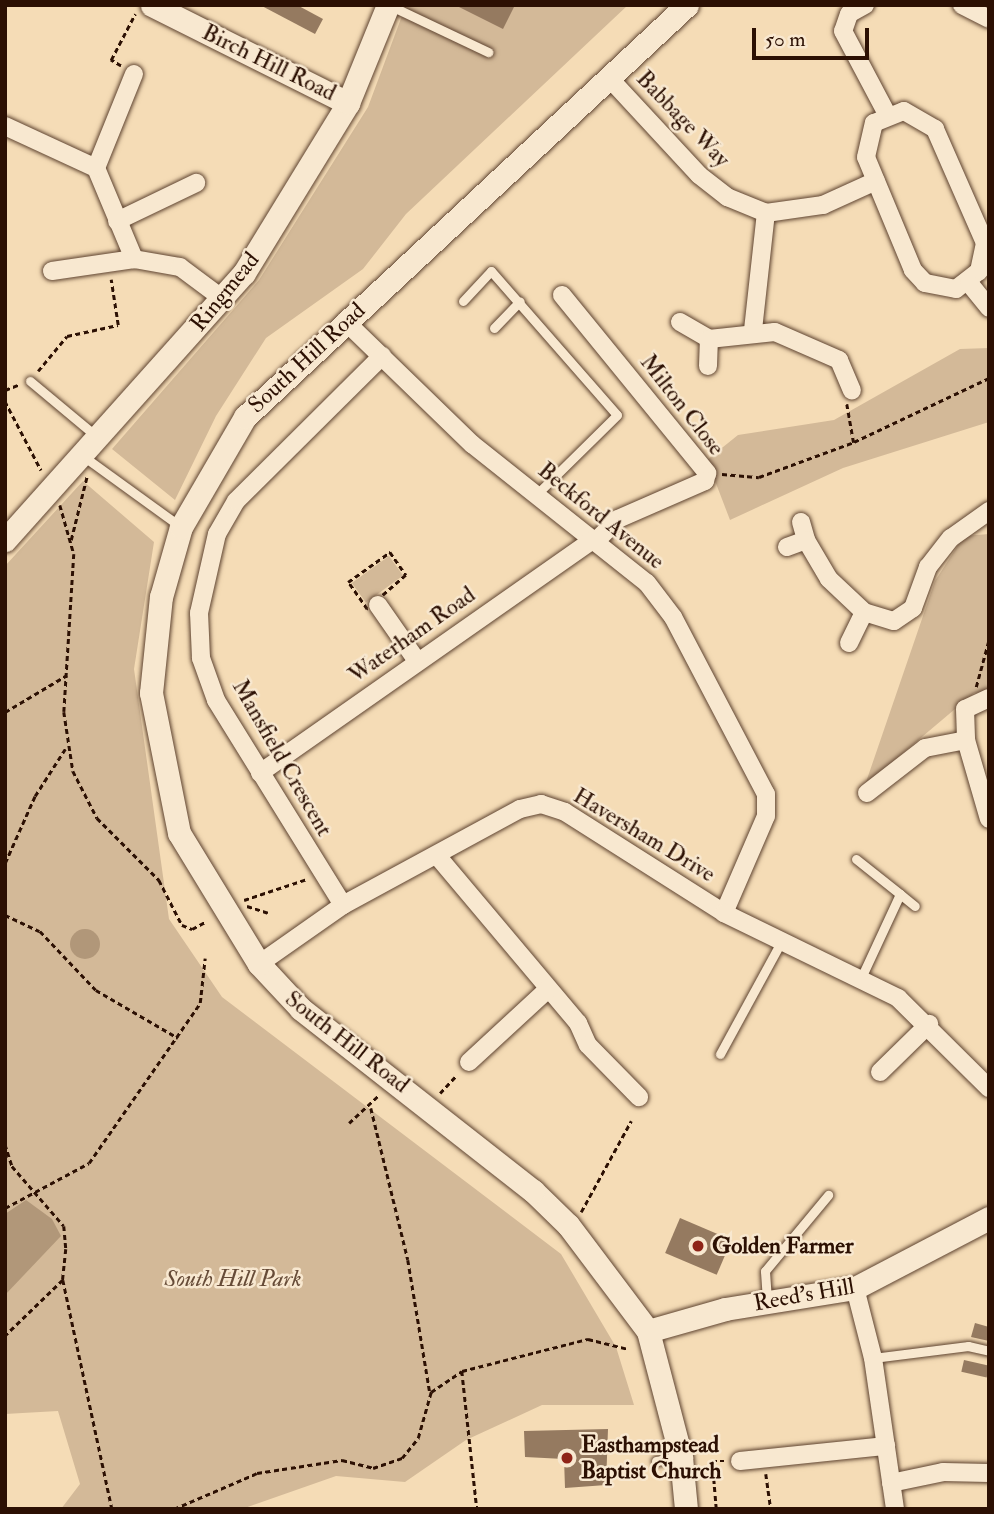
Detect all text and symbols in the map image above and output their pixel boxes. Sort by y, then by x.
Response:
scale bar [756,14,873,58]
street label: Birch Hill Road [198,19,340,107]
text: 50 m [765,26,806,53]
street label: Babbage Way [630,65,736,173]
street label: Ringmead [185,247,265,337]
street label: South Hill Road [243,297,371,419]
street label: Milton Close [634,349,730,461]
street label: Beckford Avenue [532,457,670,575]
street label: Waterham Road [343,581,481,689]
street label: Mansfield Crescent [226,675,338,841]
street label: Haversham Drive [568,782,720,888]
street label: South Hill Road [280,985,414,1099]
place label: Golden Farmer [712,1232,853,1260]
marker: Golden Farmer [690,1238,706,1254]
park label: South Hill Park [164,1265,302,1293]
street label: Reed's Hill [751,1273,857,1317]
place label: Easthampstead Baptist Church [581,1431,721,1485]
marker: Easthampstead Baptist Church [559,1450,575,1466]

